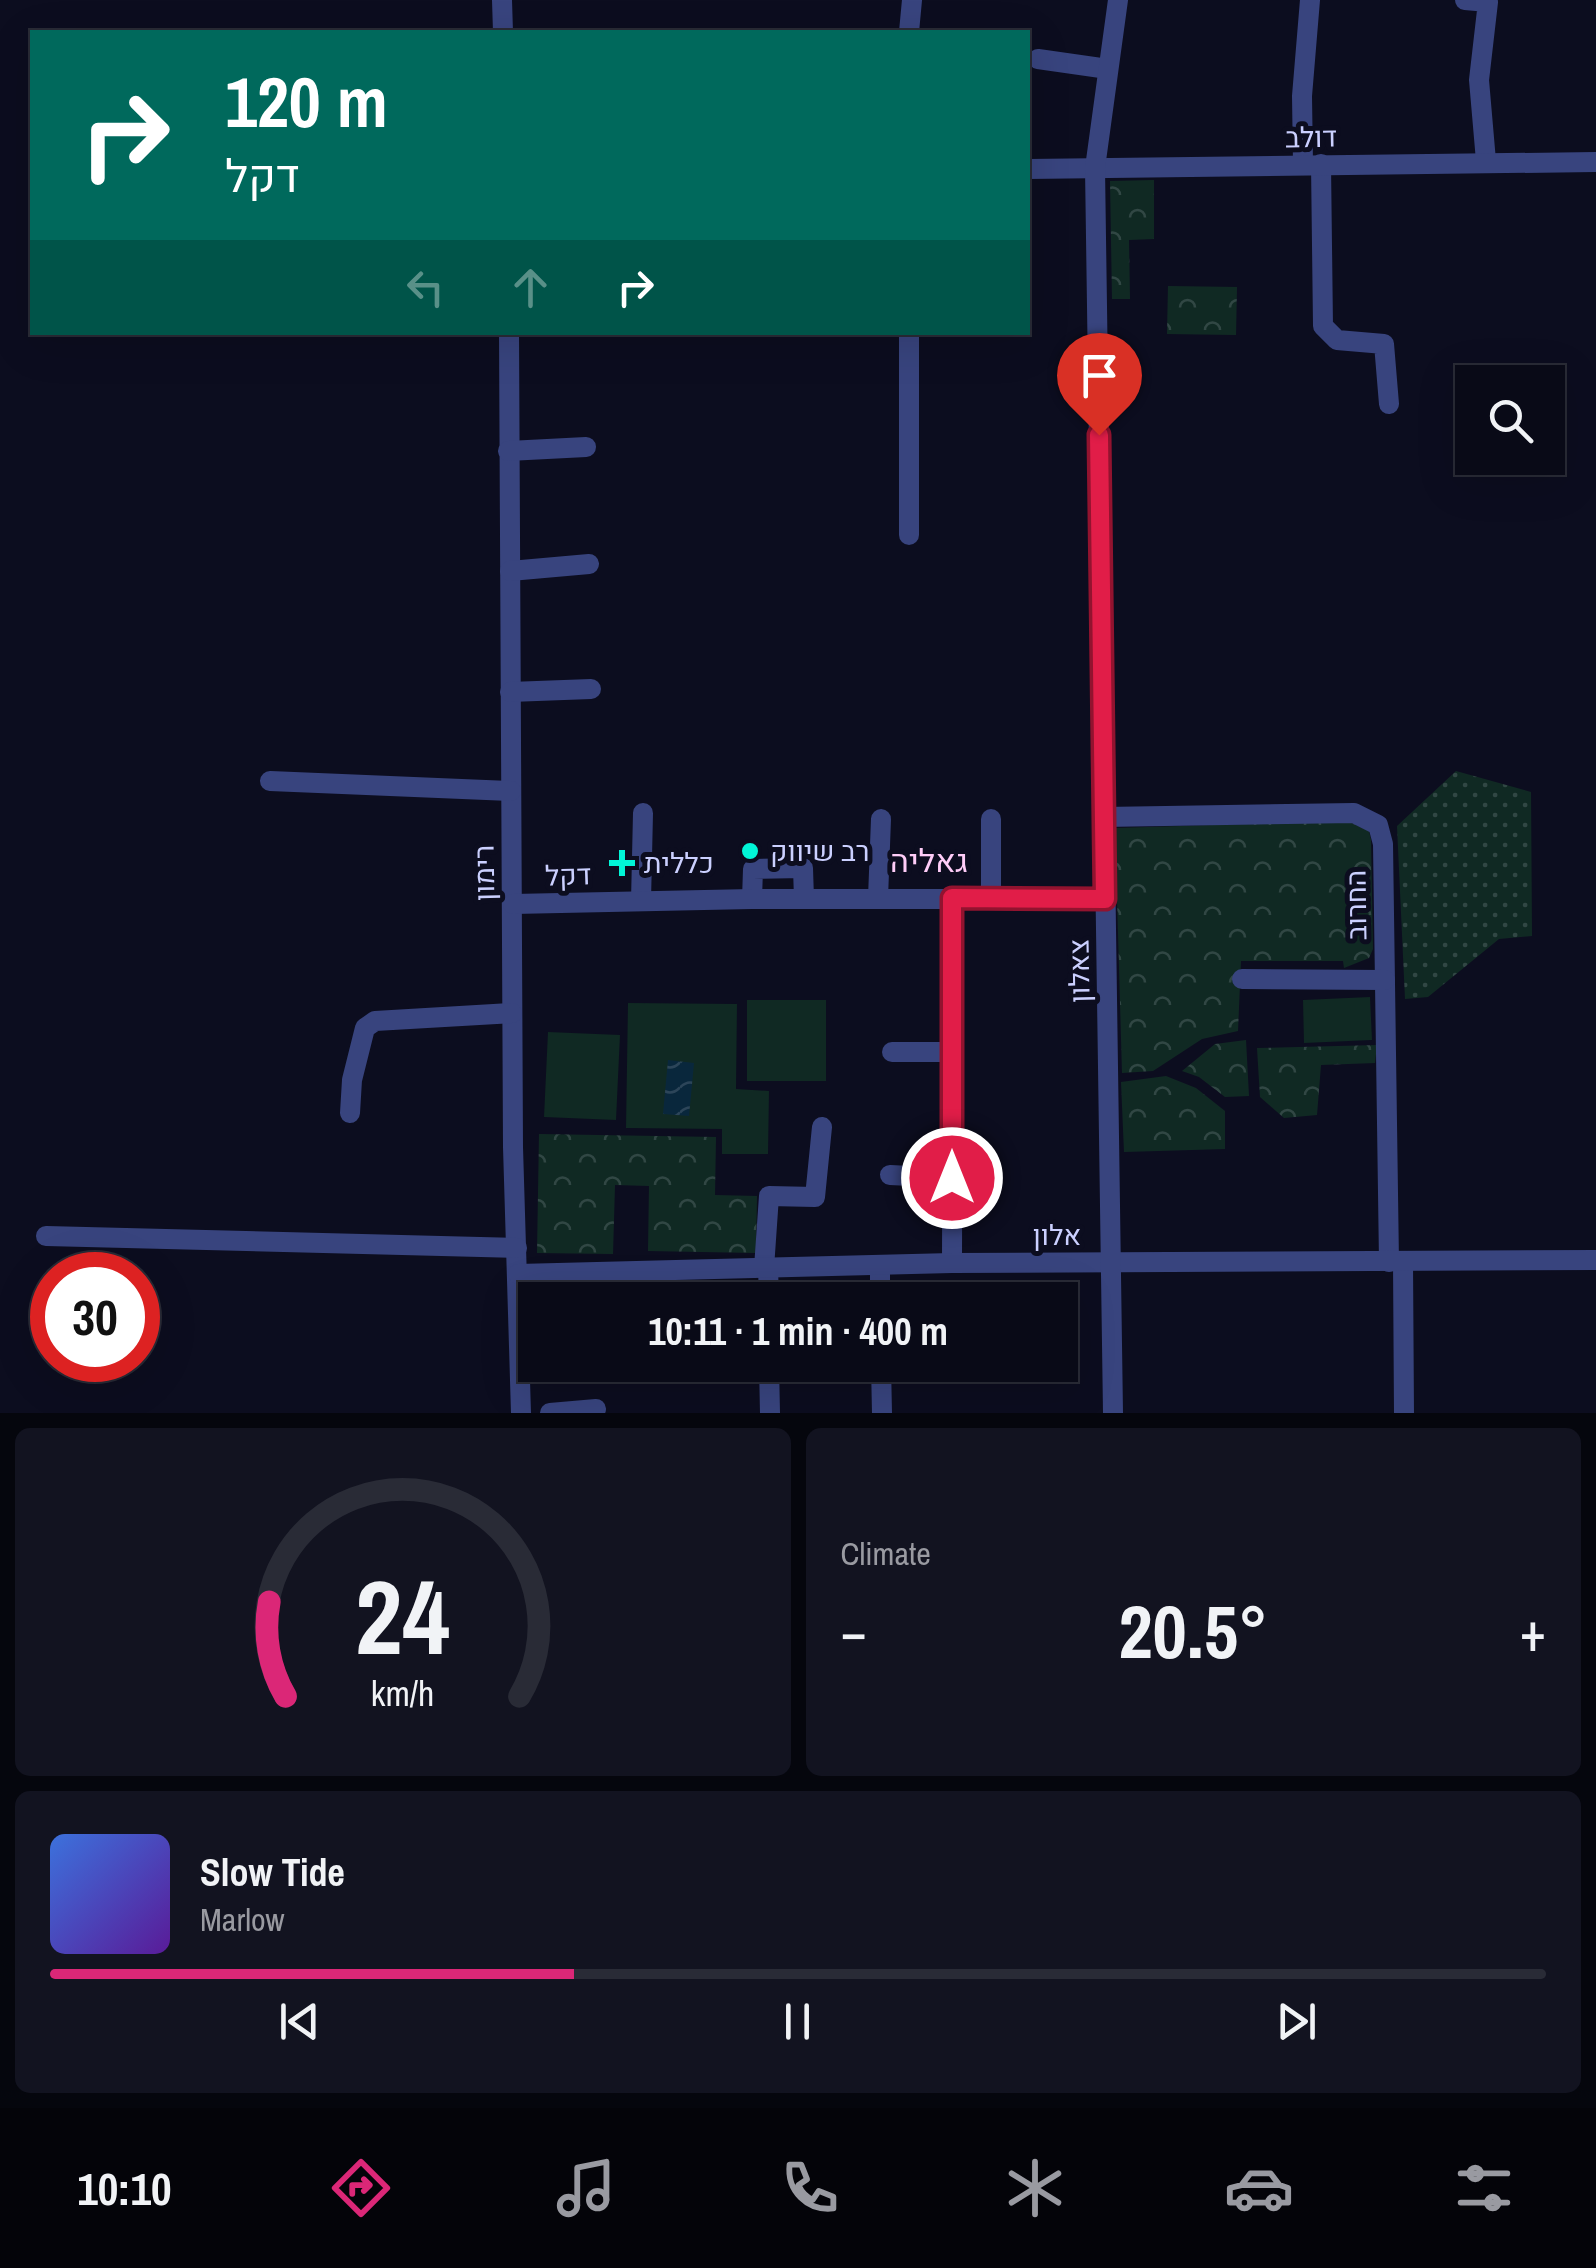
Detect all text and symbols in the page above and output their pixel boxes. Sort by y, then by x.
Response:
text: 120 m [225,55,388,149]
icon: right [60,70,190,200]
street label: דולב [1285,118,1337,156]
text: דקל [225,145,300,206]
icon: left [398,260,453,315]
icon: ahead [503,260,558,315]
icon: right [608,260,663,315]
pin [1057,333,1142,436]
icon: arrive [1072,348,1127,403]
map controls [1455,365,1565,475]
button: search [1455,365,1565,475]
place label: רב שיווק [770,832,869,870]
district label: גאליה [890,839,968,882]
marker: רב שיווק [739,840,761,862]
place label: כללית [644,844,714,882]
street label: רימון [465,845,503,901]
marker: כללית [609,850,635,876]
street label: דקל [544,855,592,895]
street label: החרוב [1336,870,1376,940]
street label: צאלון [1059,939,1099,1003]
position arrow [900,1126,1004,1230]
street label: אלון [1033,1216,1081,1254]
speed limit sign: 30 [30,1252,160,1382]
text: 10:11 · 1 min · 400 m [648,1306,948,1357]
text: Climate [841,1532,931,1575]
text: 24 [355,1546,450,1686]
text: 20.5° [1118,1580,1268,1681]
text: − [841,1594,867,1668]
text: + [1520,1594,1546,1668]
text: km/h [371,1669,435,1717]
text: Slow Tide [200,1847,345,1898]
text: Marlow [200,1898,285,1941]
icon: previous [272,1994,327,2049]
icon: pause [770,1994,825,2049]
icon: next [1269,1994,1324,2049]
icon: directions [326,2153,396,2223]
icon: music [551,2153,621,2223]
icon: phone [775,2153,845,2223]
icon: climate [1000,2153,1070,2223]
icon: car [1224,2153,1294,2223]
icon: filters [1449,2153,1519,2223]
text: 10:10 [77,2158,172,2219]

